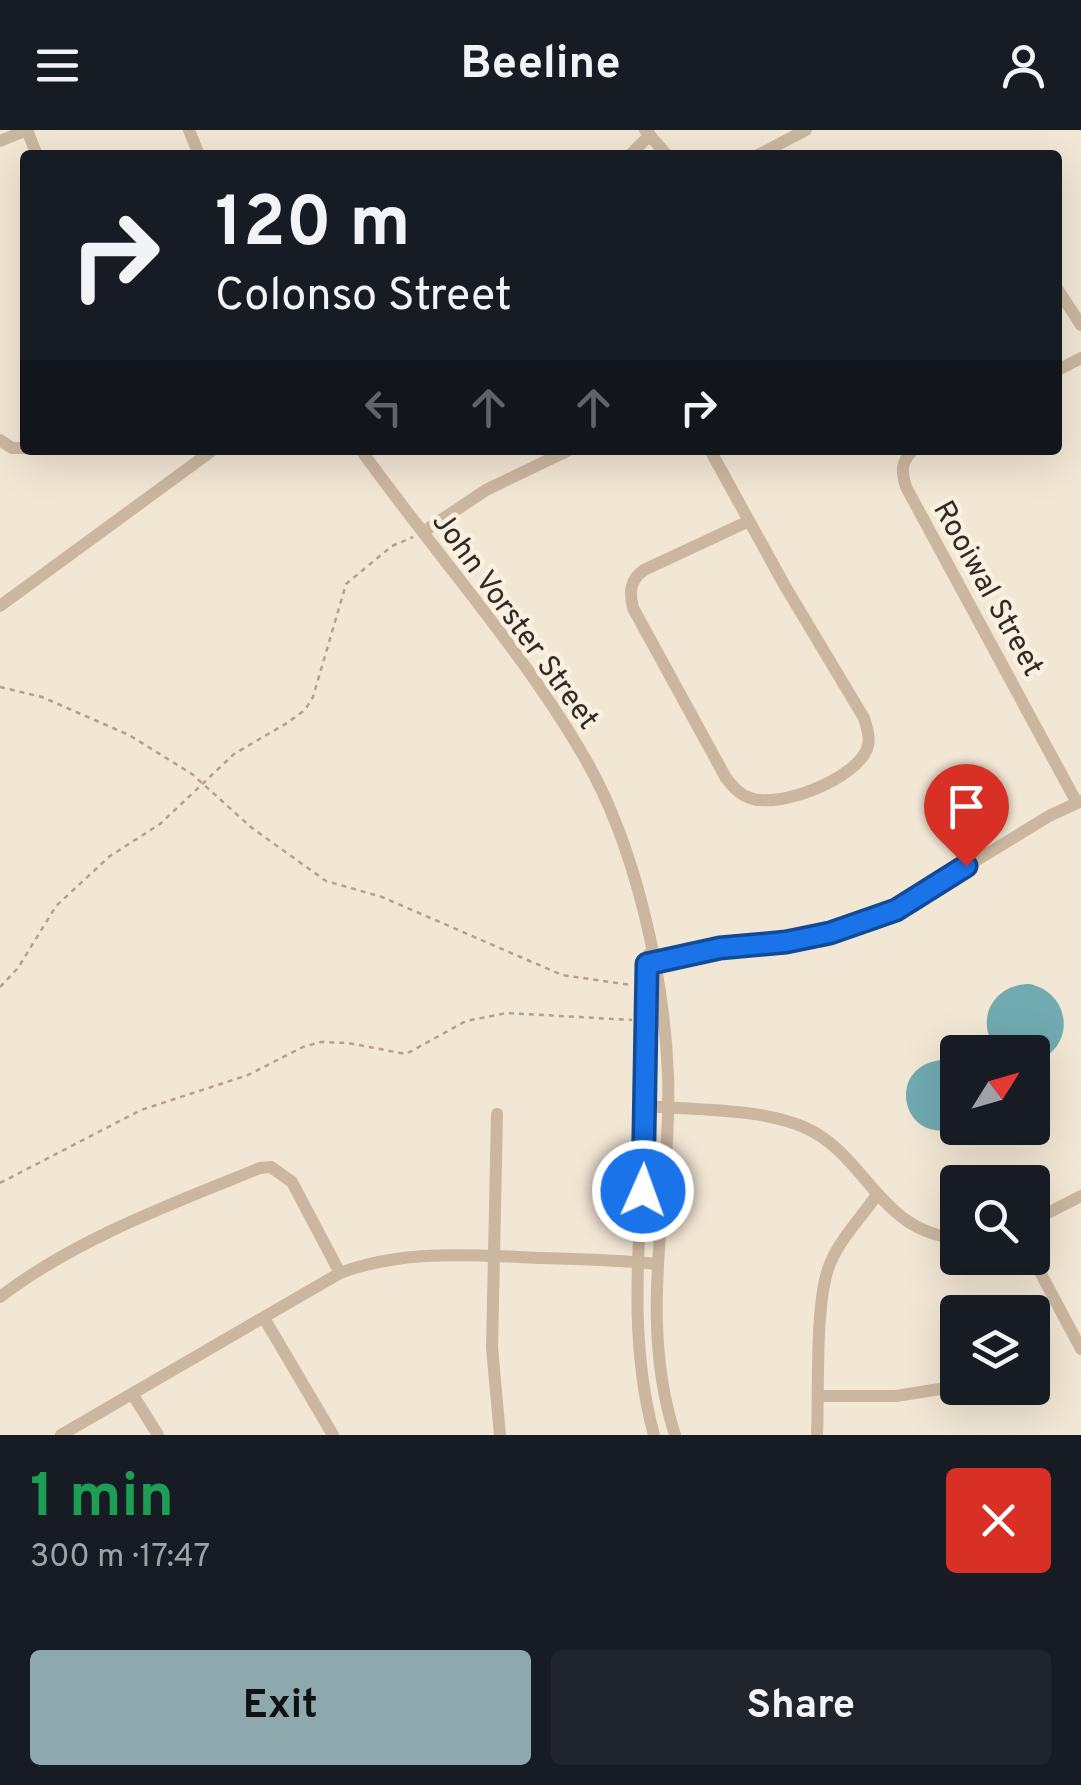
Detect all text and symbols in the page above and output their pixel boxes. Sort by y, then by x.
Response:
text: Beeline [460,37,621,94]
icon: menu [30,38,85,93]
icon: person [996,38,1051,93]
text: 120 m [215,182,411,271]
icon: right [50,190,180,320]
text: Colonso Street [215,269,512,326]
icon: left [356,380,411,435]
icon: ahead [461,380,516,435]
icon: ahead [566,380,621,435]
icon: right [671,380,726,435]
street label: Rooiwal Street [923,495,1050,684]
street label: John Vorster Street [422,505,605,738]
pin [924,764,1009,867]
icon: arrive [939,779,994,834]
north arrow [940,1035,1050,1145]
map controls [940,1035,1050,1405]
position arrow [591,1139,695,1243]
button: search [940,1165,1050,1275]
button: layers [940,1295,1050,1405]
text: 1 min [30,1462,174,1538]
button: close [946,1468,1051,1573]
text: 300 m · 17:47 [30,1538,210,1578]
button: Exit [30,1650,531,1765]
button: Share [551,1650,1051,1765]

